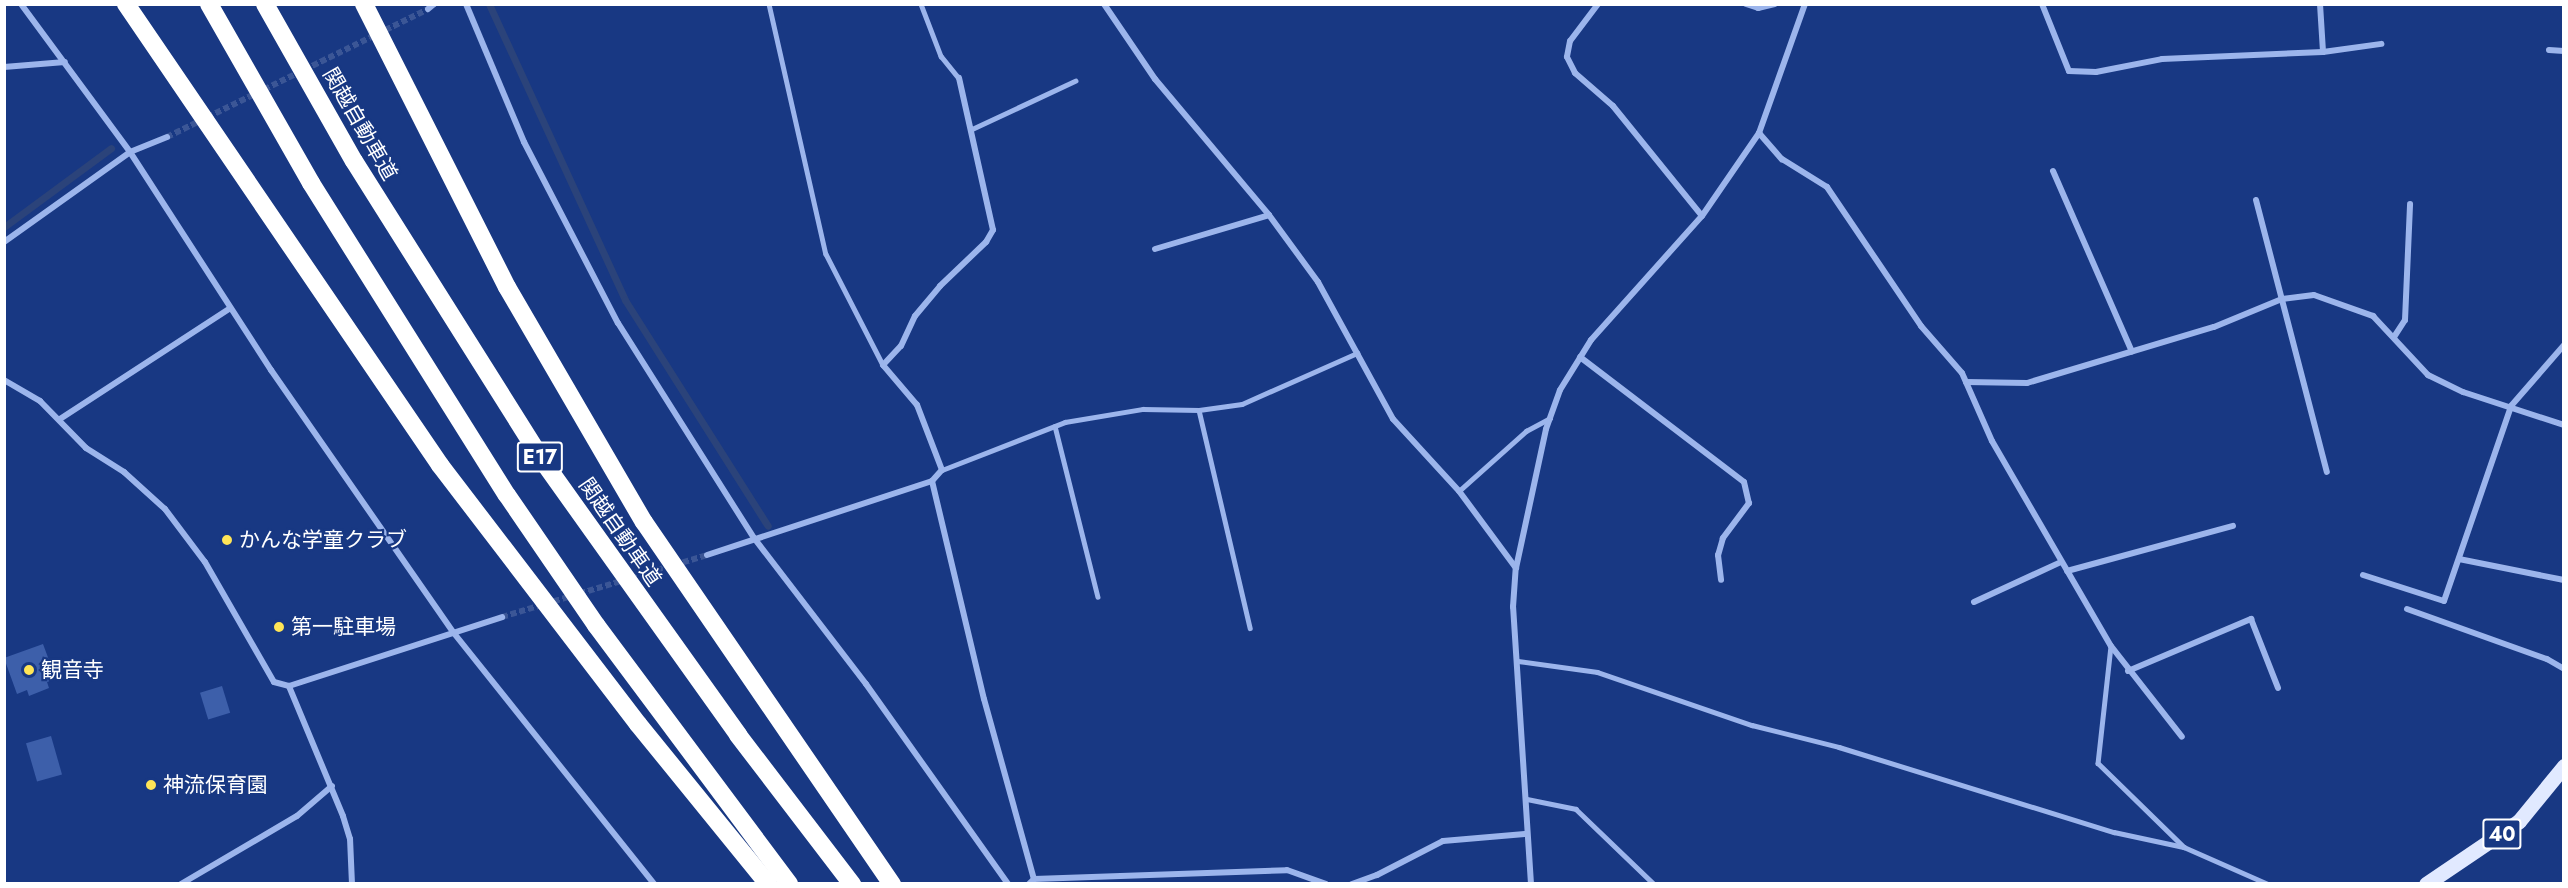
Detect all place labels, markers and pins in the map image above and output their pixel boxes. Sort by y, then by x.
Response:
place label: かんな学童クラブ [239,527,407,553]
marker: かんな学童クラブ [220,533,234,547]
place label: 第一駐車場 [291,614,396,640]
marker: 第一駐車場 [272,620,286,634]
place label: 観音寺 [41,657,104,683]
marker: 観音寺 [22,663,36,677]
place label: 神流保育園 [163,772,268,798]
marker: 神流保育園 [144,778,158,792]

